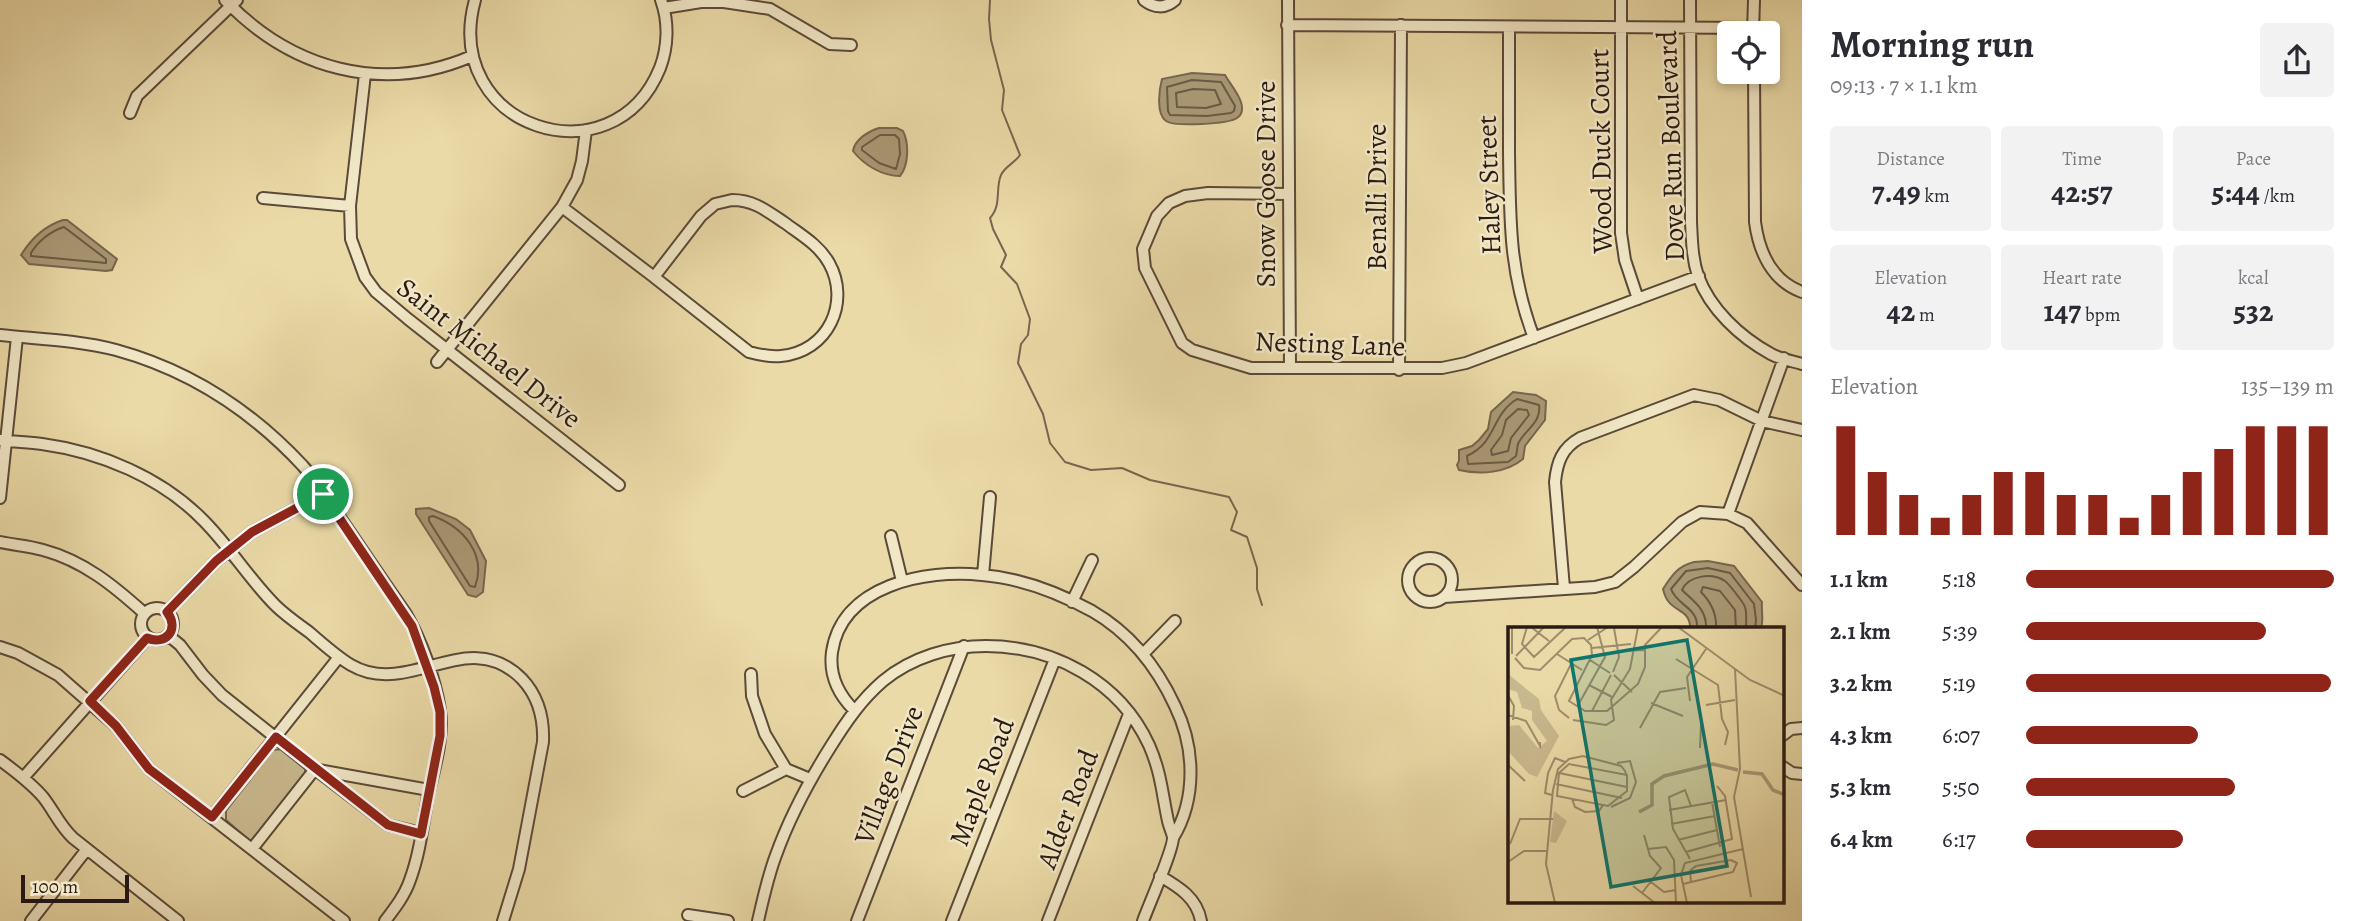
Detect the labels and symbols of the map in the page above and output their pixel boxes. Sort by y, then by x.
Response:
street label: Dove Run Boulevard [1648,29,1694,262]
street label: Wood Duck Court [1580,48,1622,255]
street label: Snow Goose Drive [1247,81,1285,287]
street label: Haley Street [1468,114,1510,256]
street label: Benalli Drive [1358,123,1396,271]
street label: Saint Michael Drive [389,269,589,437]
street label: Nesting Lane [1254,322,1406,366]
pin [293,464,353,524]
inset map [1508,627,1784,904]
street label: Village Drive [845,700,933,851]
street label: Maple Road [940,712,1024,852]
street label: Alder Road [1028,743,1108,875]
scale bar [21,872,130,904]

